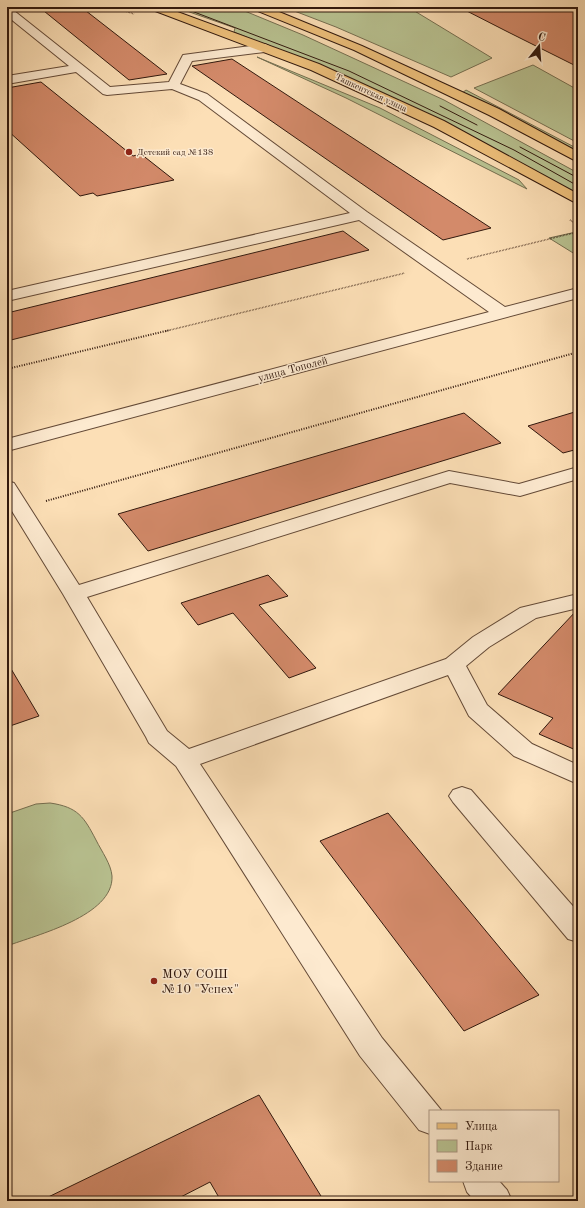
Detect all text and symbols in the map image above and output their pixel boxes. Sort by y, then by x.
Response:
north arrow [519,26,559,66]
text: С [536,32,547,44]
street label: Ташкентская улица [334,72,409,114]
marker: Детский сад №138 [124,147,134,157]
place label: Детский сад №138 [137,148,213,157]
street label: улица Тополей [257,355,329,385]
place label: МОУ СОШ №10 "Успех" [162,968,239,996]
marker: МОУ СОШ №10 "Успех" [149,976,159,986]
legend [429,1110,559,1182]
text: Улица [465,1121,498,1133]
text: Парк [465,1141,493,1153]
text: Здание [465,1161,503,1173]

